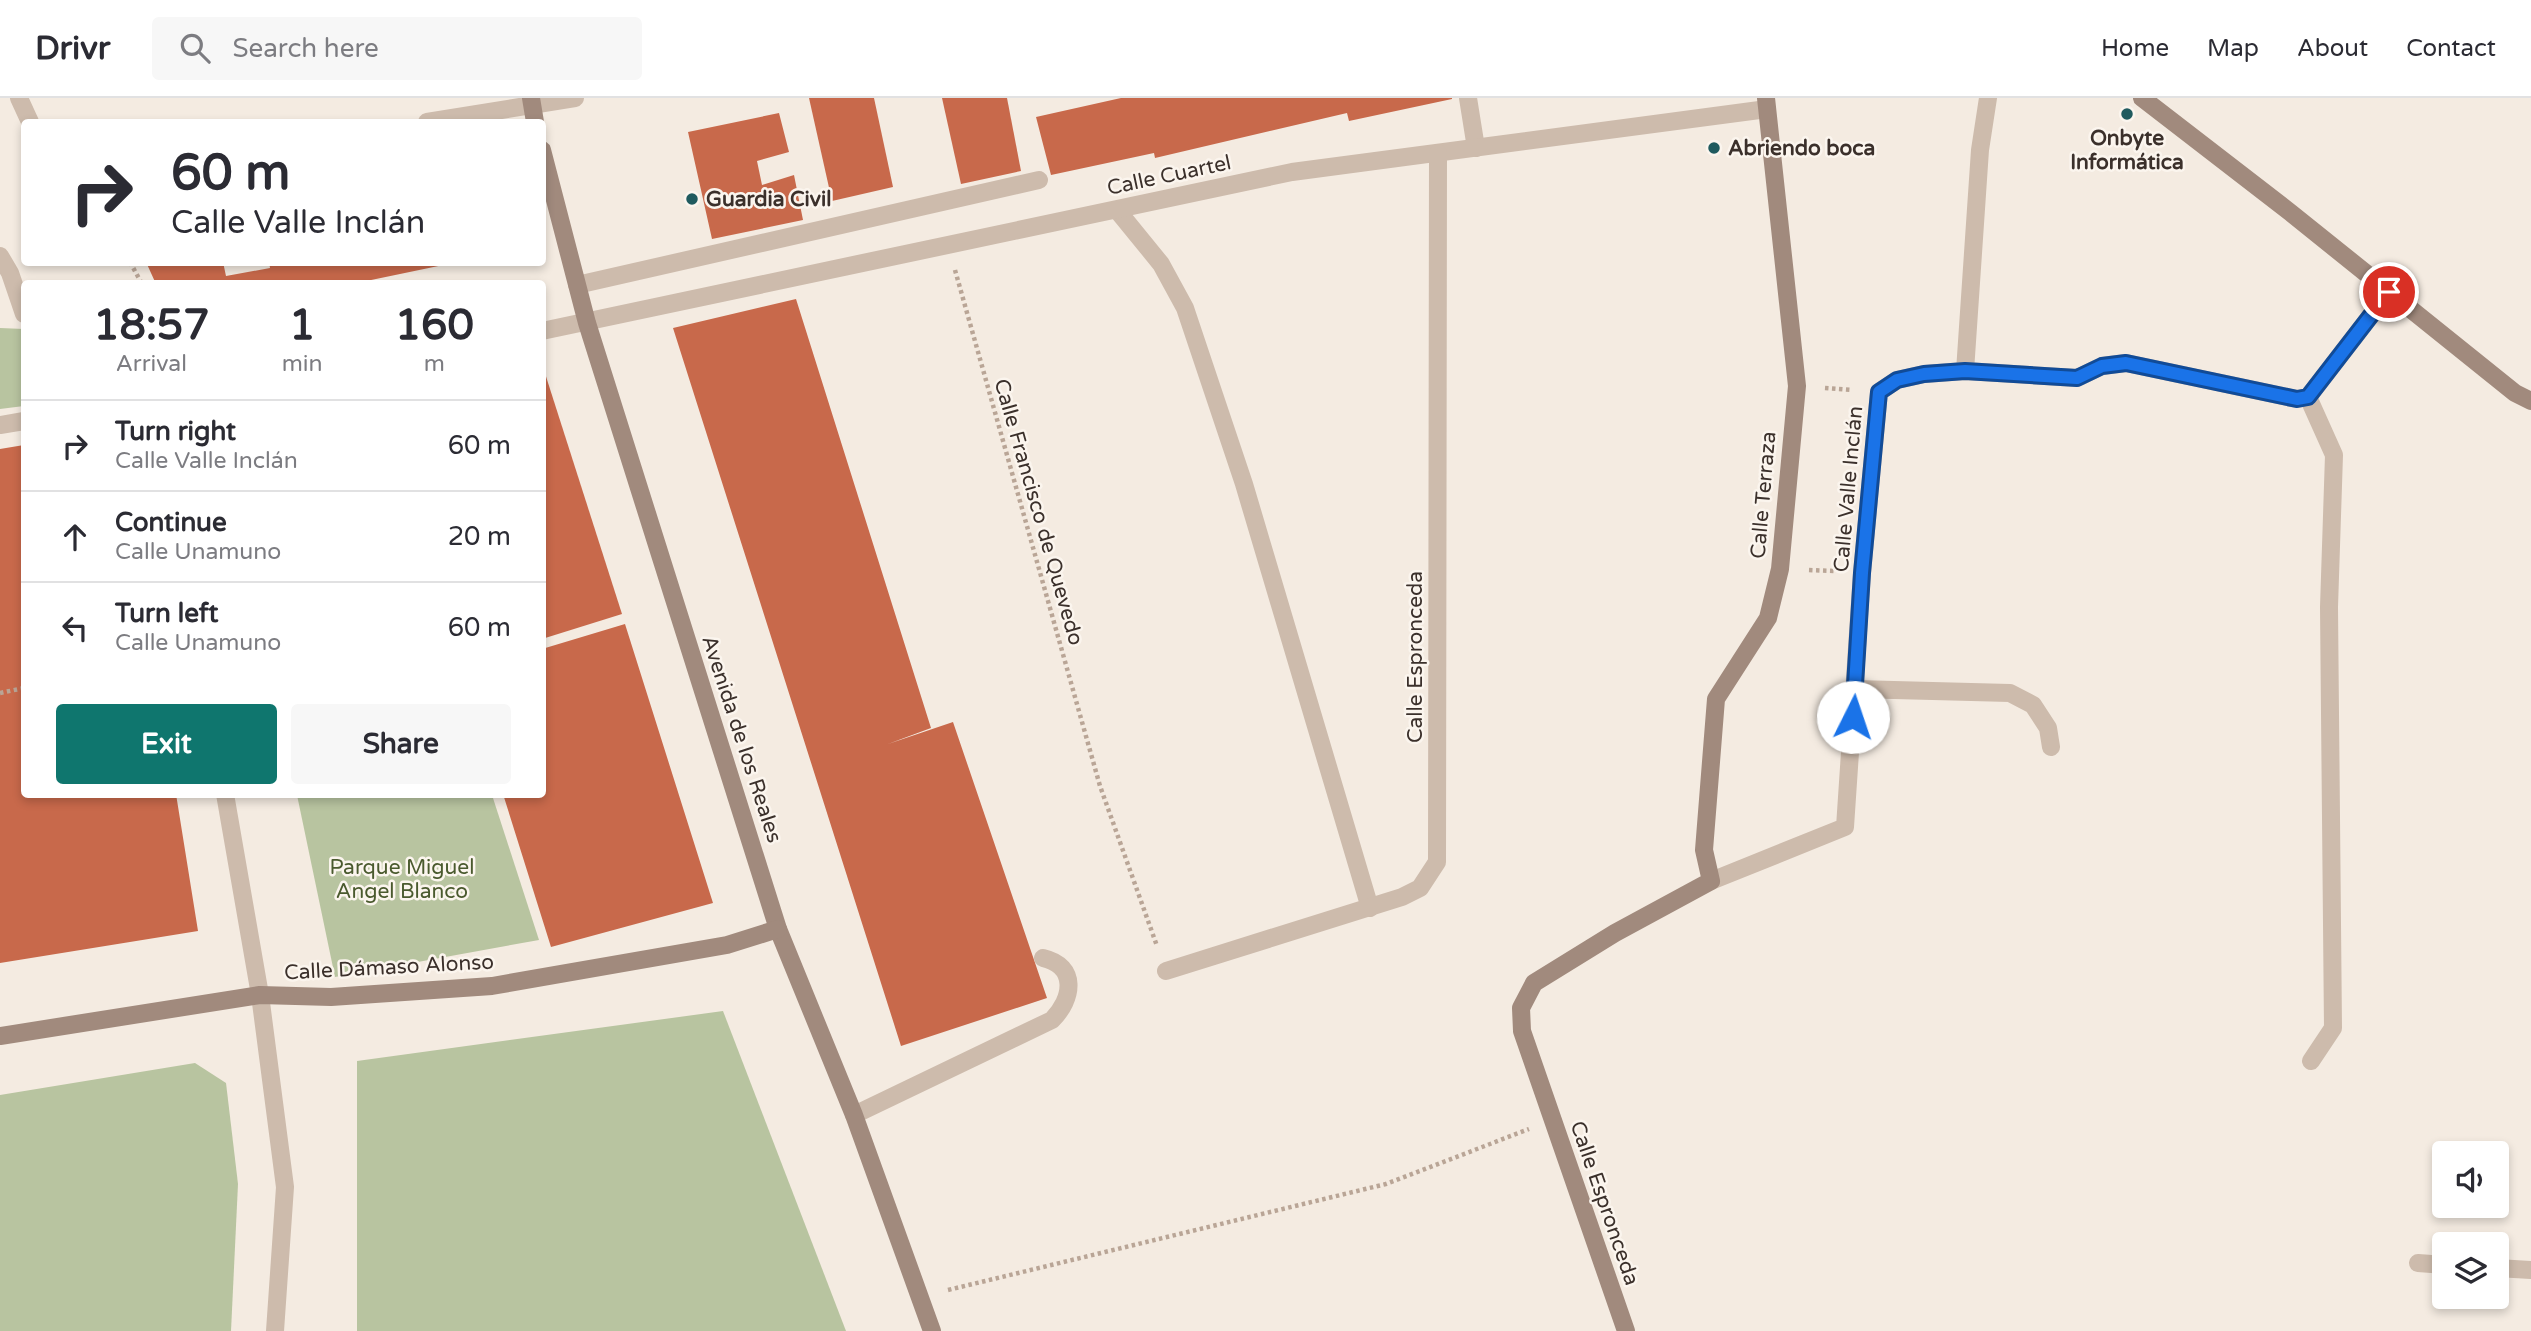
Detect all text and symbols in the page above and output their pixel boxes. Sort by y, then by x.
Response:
search box [152,17,642,80]
text: Drivr [35,29,110,68]
icon: search [176,29,214,67]
text: Search here [232,33,379,64]
text: Home [2101,34,2169,63]
text: Map [2207,34,2259,63]
text: About [2297,34,2368,63]
text: Contact [2406,34,2496,63]
marker: Onbyte Informática [2119,106,2135,122]
place label: Onbyte Informática [2070,126,2184,175]
place label: Abriendo boca [1728,136,1875,161]
marker: Abriendo boca [1706,140,1722,156]
text: 60 m [171,144,290,203]
icon: right [56,147,147,238]
street label: Calle Cuartel [1105,150,1233,201]
place label: Guardia Civil [706,187,831,212]
marker: Guardia Civil [684,191,700,207]
text: Calle Valle Inclán [171,204,425,242]
pin [2359,262,2419,322]
icon: arrive [2370,273,2408,311]
text: 18:57 [93,300,210,351]
text: 1 [289,300,315,351]
text: 160 [395,300,474,351]
text: Arrival [116,350,187,378]
text: min [282,350,323,378]
text: m [424,350,445,378]
street label: Calle Francisco de Quevedo [988,376,1089,648]
street label: Calle Valle Inclán [1829,405,1868,573]
text: Turn right [115,416,236,447]
icon: right [56,427,94,465]
text: 60 m [448,430,511,461]
street label: Calle Terraza [1745,430,1782,560]
text: Calle Valle Inclán [115,447,298,475]
text: Continue [115,507,227,538]
icon: ahead [56,518,94,556]
text: 20 m [448,521,511,552]
text: Calle Unamuno [115,538,281,566]
street label: Calle Espronceda [1403,571,1428,743]
text: Turn left [115,598,218,629]
icon: left [56,609,94,647]
text: 60 m [448,612,511,643]
text: Calle Unamuno [115,629,281,657]
street label: Avenida de los Reales [696,632,787,846]
position arrow [1816,680,1890,754]
button: Exit [56,704,277,784]
button: Share [291,704,511,784]
park label: Parque Miguel Angel Blanco [330,855,474,904]
street label: Calle Dámaso Alonso [283,950,495,985]
street label: Calle Espronceda [1565,1118,1644,1289]
map controls [2432,1141,2509,1309]
button: sound [2432,1141,2509,1218]
button: layers [2432,1232,2509,1309]

